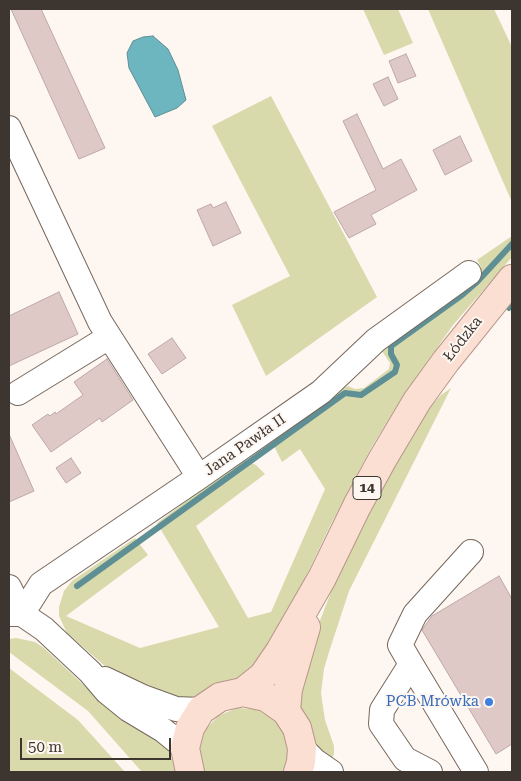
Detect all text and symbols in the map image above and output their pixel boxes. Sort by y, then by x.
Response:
street label: Łódzka [440,313,486,365]
street label: Jana Pawła II [201,410,289,480]
road number: 14 [353,476,381,499]
place label: PCB Mrówka [386,693,479,711]
marker: PCB Mrówka [483,696,495,708]
scale bar [22,728,174,760]
text: 50 m [28,738,62,756]

